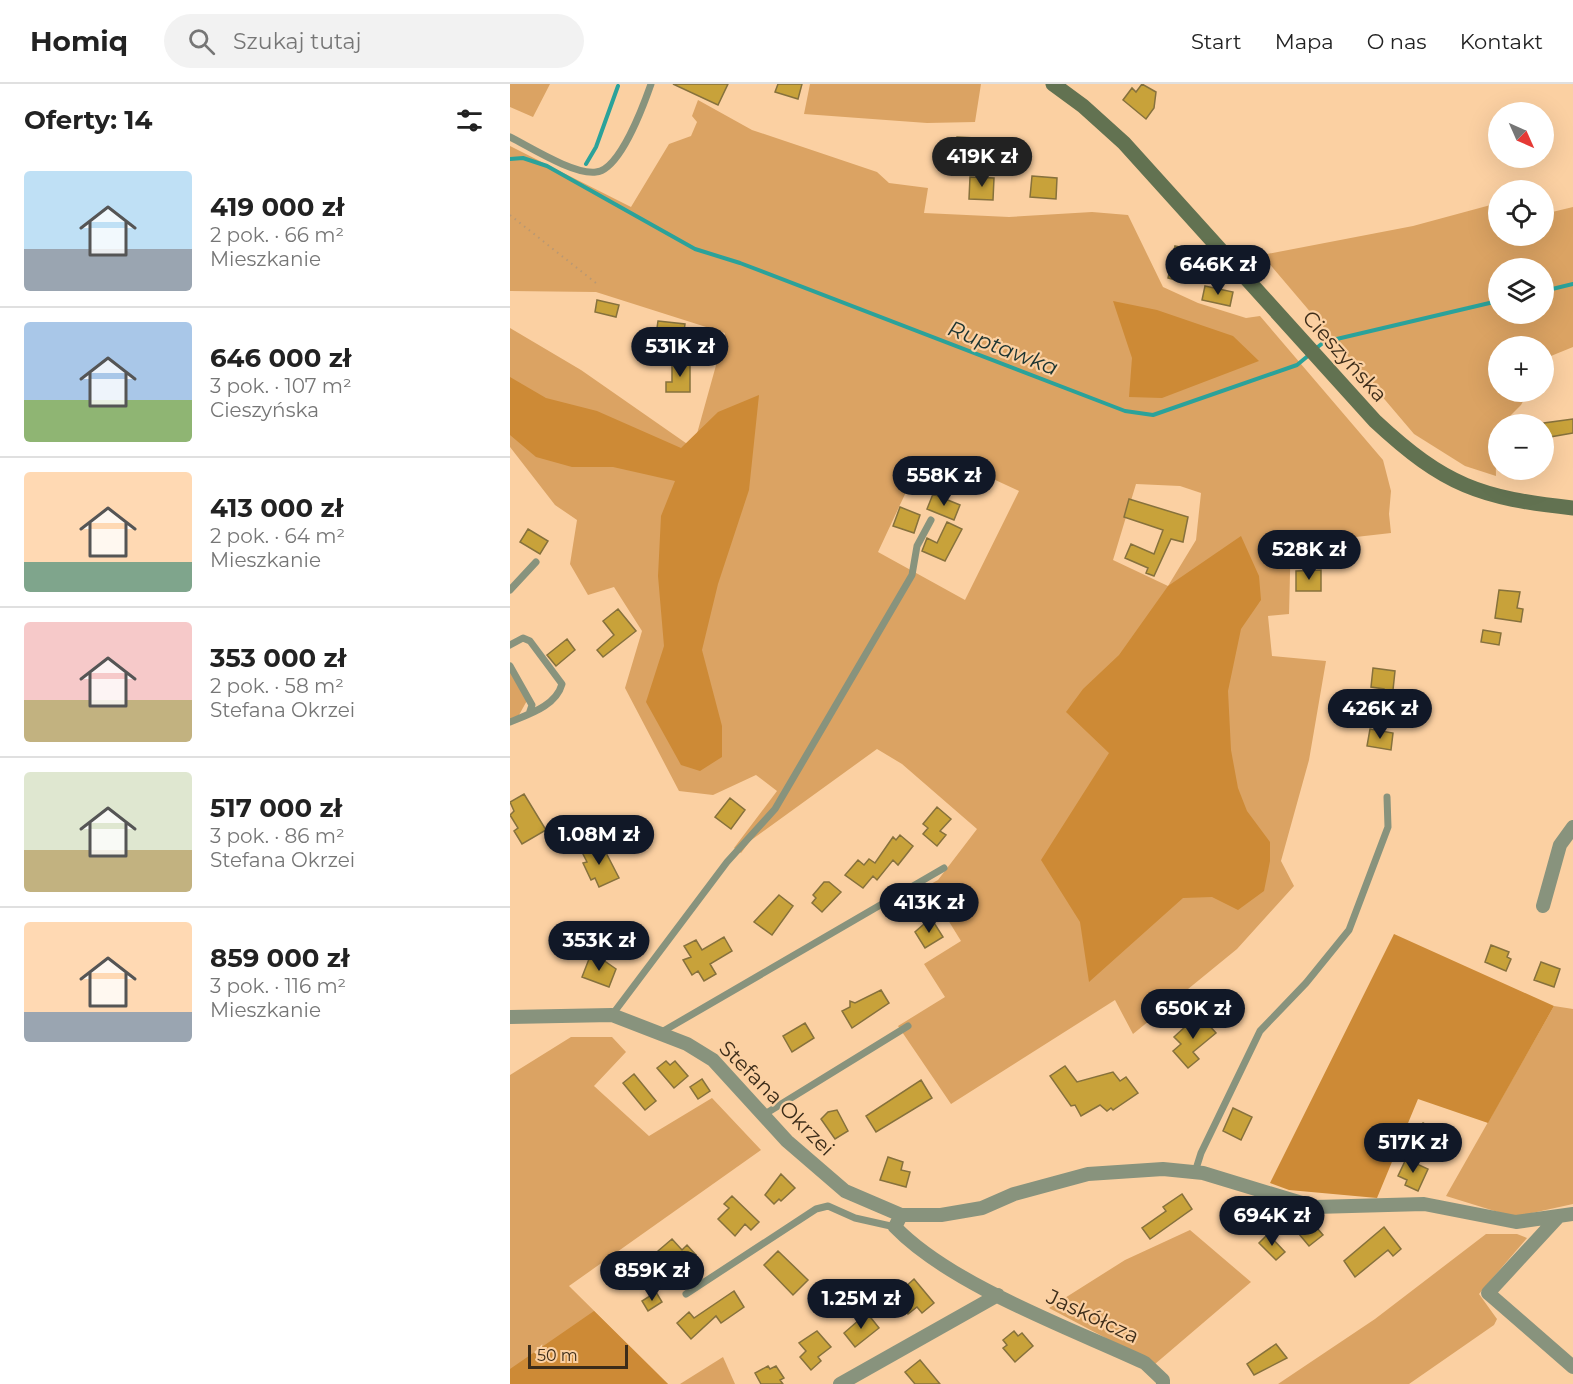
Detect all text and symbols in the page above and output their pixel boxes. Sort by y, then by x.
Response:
search box [164,14,584,68]
text: Homiq [30,24,128,58]
icon: search [185,25,218,58]
text: Szukaj tutaj [233,28,362,55]
text: Start [1191,29,1242,54]
text: Mapa [1275,29,1334,54]
text: O nas [1367,29,1427,54]
text: Kontakt [1460,29,1543,54]
north arrow [1488,102,1554,168]
map controls [1488,102,1554,480]
text: Oferty: 14 [24,104,152,136]
icon: filters [453,104,486,137]
pin: 419K zł [927,137,1037,188]
text: 419K zł [946,144,1018,168]
button: locate [1488,180,1554,246]
text: 419 000 zł [210,191,344,223]
icon: home [72,195,144,267]
text: 2 pok. · 66 m² [210,223,344,247]
pin: 646K zł [1163,245,1273,296]
text: Mieszkanie [210,247,321,271]
text: 646K zł [1179,252,1257,276]
button: layers [1488,258,1554,324]
street label: Cieszyńska [1297,305,1393,407]
water label: Ruptawka [944,315,1062,381]
pin: 531K zł [625,327,735,378]
text: 531K zł [645,334,715,358]
button: + [1488,336,1554,402]
text: 646 000 zł [210,342,351,374]
icon: home [72,346,144,418]
text: 3 pok. · 107 m² [210,374,352,398]
text: Cieszyńska [210,398,319,422]
button: − [1488,414,1554,480]
pin: 558K zł [889,456,999,507]
text: 558K zł [907,463,981,487]
text: 413 000 zł [210,492,343,524]
icon: home [72,496,144,568]
text: 2 pok. · 64 m² [210,524,345,548]
pin: 528K zł [1254,530,1364,581]
text: 528K zł [1272,537,1346,561]
text: Mieszkanie [210,548,321,572]
text: 353 000 zł [210,642,346,674]
icon: home [72,646,144,718]
text: 2 pok. · 58 m² [210,674,344,698]
pin: 426K zł [1325,689,1435,740]
text: 426K zł [1342,696,1418,720]
text: Stefana Okrzei [210,698,355,722]
text: 517 000 zł [210,792,342,824]
icon: home [72,796,144,868]
pin: 1.08M zł [537,815,661,866]
text: 1.08M zł [558,822,640,846]
text: 3 pok. · 86 m² [210,824,345,848]
text: Stefana Okrzei [210,848,355,872]
pin: 413K zł [874,883,984,934]
text: 413K zł [894,890,964,914]
pin: 353K zł [544,921,654,972]
text: 353K zł [562,928,636,952]
text: 859 000 zł [210,942,350,974]
icon: home [72,946,144,1018]
text: 3 pok. · 116 m² [210,974,346,998]
pin: 650K zł [1138,989,1248,1040]
text: 650K zł [1155,996,1231,1020]
text: Mieszkanie [210,998,321,1022]
street label: Stefana Okrzei [714,1035,840,1161]
pin: 517K zł [1358,1123,1468,1174]
text: 517K zł [1378,1130,1448,1154]
pin: 694K zł [1217,1196,1327,1247]
text: 694K zł [1233,1203,1311,1227]
pin: 859K zł [597,1251,707,1302]
text: 859K zł [614,1258,690,1282]
pin: 1.25M zł [799,1279,923,1330]
street label: Jaskółcza [1042,1283,1143,1348]
text: 1.25M zł [821,1286,901,1310]
scale bar [528,1342,628,1370]
text: 50 m [537,1346,578,1365]

